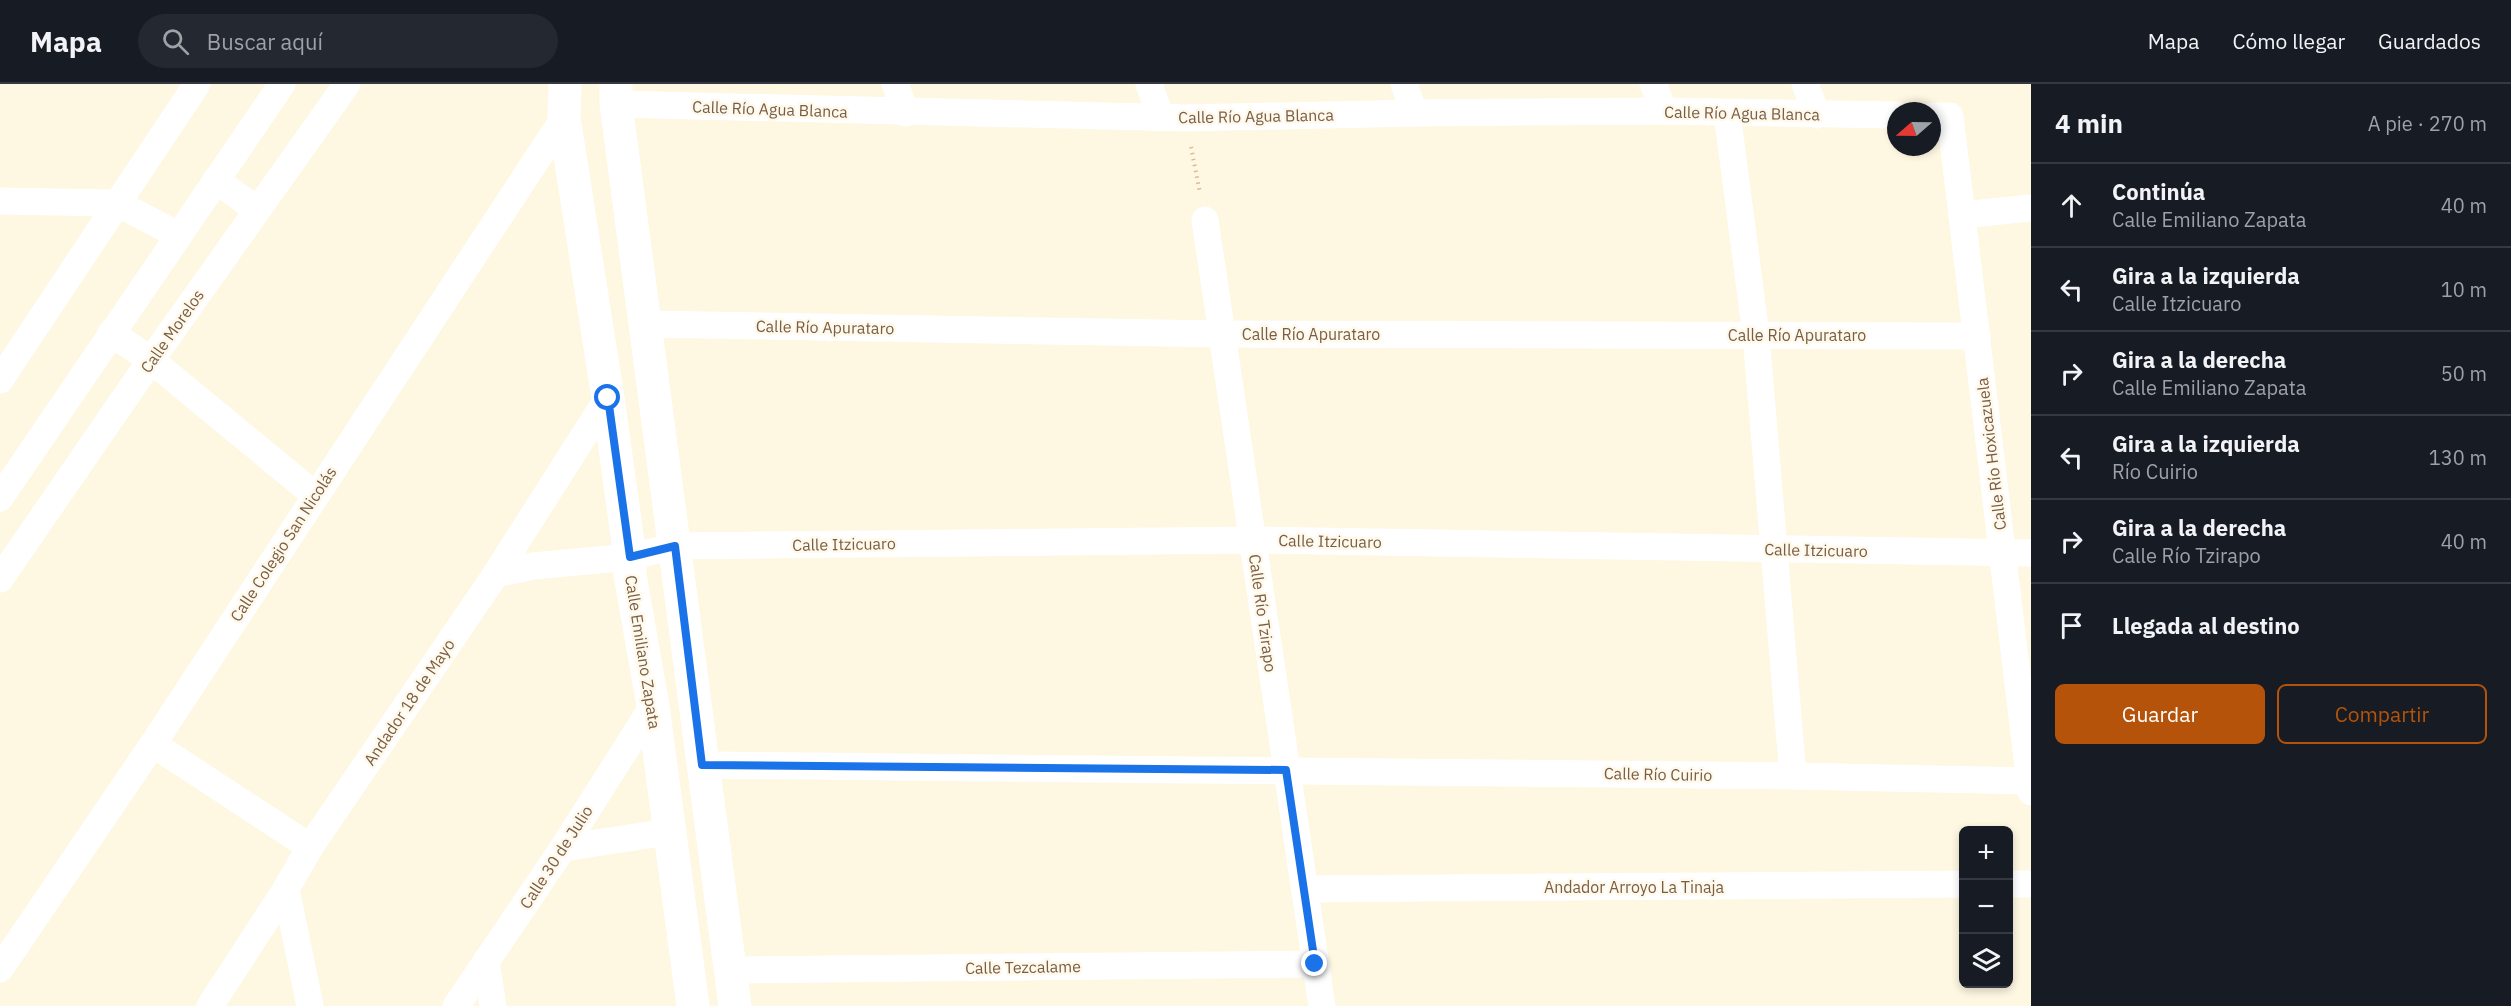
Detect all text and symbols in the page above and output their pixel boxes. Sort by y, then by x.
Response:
search box [138,14,558,68]
text: Mapa [30,23,102,60]
icon: search [159,25,192,58]
text: Buscar aquí [207,27,323,56]
text: Mapa [2148,27,2199,55]
text: Cómo llegar [2232,27,2345,55]
text: Guardados [2378,27,2481,55]
street label: Calle Río Agua Blanca [692,96,849,122]
street label: Calle Río Agua Blanca [1664,102,1820,124]
north arrow [1887,102,1941,156]
street label: Calle Río Agua Blanca [1178,105,1334,127]
text: 4 min [2055,106,2123,140]
text: A pie · 270 m [2368,110,2487,137]
text: Continúa [2112,177,2205,206]
icon: ahead [2055,189,2088,222]
text: 40 m [2441,192,2487,219]
text: Calle Emiliano Zapata [2112,206,2306,233]
text: Gira a la izquierda [2112,261,2300,290]
icon: left [2055,273,2088,306]
text: 10 m [2441,276,2487,303]
street label: Calle Morelos [136,285,208,377]
text: Calle Itzicuaro [2112,290,2241,317]
street label: Calle Río Apurataro [756,316,894,338]
street label: Calle Río Apurataro [1242,324,1380,344]
street label: Calle Río Apurataro [1728,325,1866,345]
text: Gira a la derecha [2112,345,2286,374]
icon: right [2055,357,2088,390]
text: 50 m [2441,360,2487,387]
text: Calle Emiliano Zapata [2112,374,2306,401]
street label: Calle Río Hoxicazuela [1972,376,2010,531]
route start [594,384,620,410]
text: Gira a la izquierda [2112,429,2300,458]
icon: left [2055,441,2088,474]
text: 130 m [2429,444,2487,471]
text: Río Cuirio [2112,458,2198,485]
street label: Calle Colegio San Nicolás [225,463,341,625]
text: Gira a la derecha [2112,513,2286,542]
icon: right [2055,525,2088,558]
text: 40 m [2441,528,2487,555]
street label: Calle Itzicuaro [1278,530,1382,552]
street label: Calle Itzicuaro [792,533,896,555]
street label: Calle Itzicuaro [1764,539,1868,561]
text: Calle Río Tzirapo [2112,542,2261,569]
street label: Calle Río Tzirapo [1245,553,1281,673]
street label: Calle Emiliano Zapata [621,574,665,731]
icon: arrive [2055,609,2088,642]
text: Llegada al destino [2112,611,2300,640]
street label: Andador 18 de Mayo [359,635,459,769]
button: Guardar [2055,684,2265,744]
button: Compartir [2277,684,2487,744]
street label: Calle Río Cuirio [1604,763,1712,785]
street label: Calle 30 de Julio [515,802,597,912]
map controls [1959,826,2013,988]
button: + [1959,826,2013,880]
street label: Andador Arroyo La Tinaja [1544,877,1725,897]
button: − [1959,880,2013,934]
button: layers [1959,934,2013,988]
route end [1301,950,1327,976]
street label: Calle Tezcalame [965,956,1081,978]

